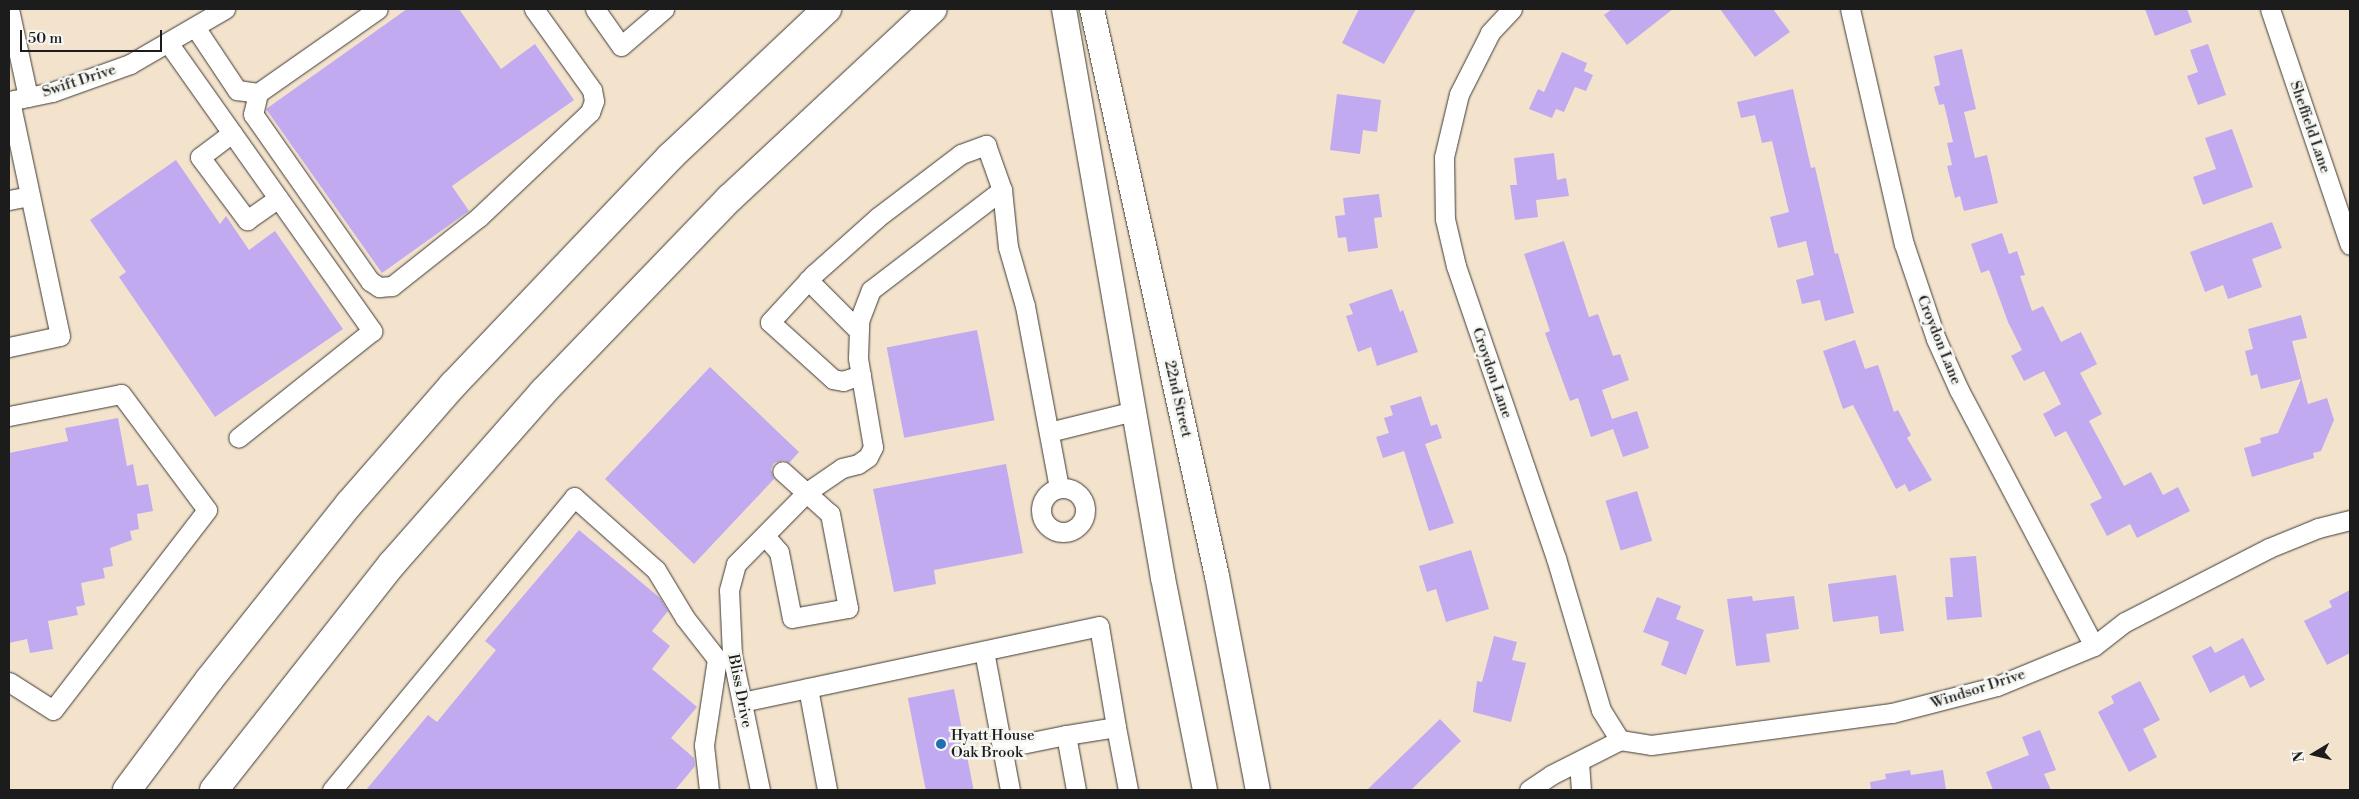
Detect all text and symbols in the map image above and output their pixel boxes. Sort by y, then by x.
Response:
scale bar [22,20,165,52]
text: 50 m [28,29,62,48]
street label: Swift Drive [40,61,118,101]
street label: Sheffield Lane [2286,79,2334,175]
street label: Croydon Lane [1913,293,1965,387]
street label: Croydon Lane [1468,325,1516,421]
street label: 22nd Street [1160,359,1196,439]
street label: Bliss Drive [724,653,756,729]
street label: Windsor Drive [1929,665,2027,713]
place label: Hyatt House Oak Brook [951,726,1035,761]
north arrow [2289,729,2339,779]
marker: Hyatt House Oak Brook [935,738,947,750]
text: N [2289,749,2309,763]

